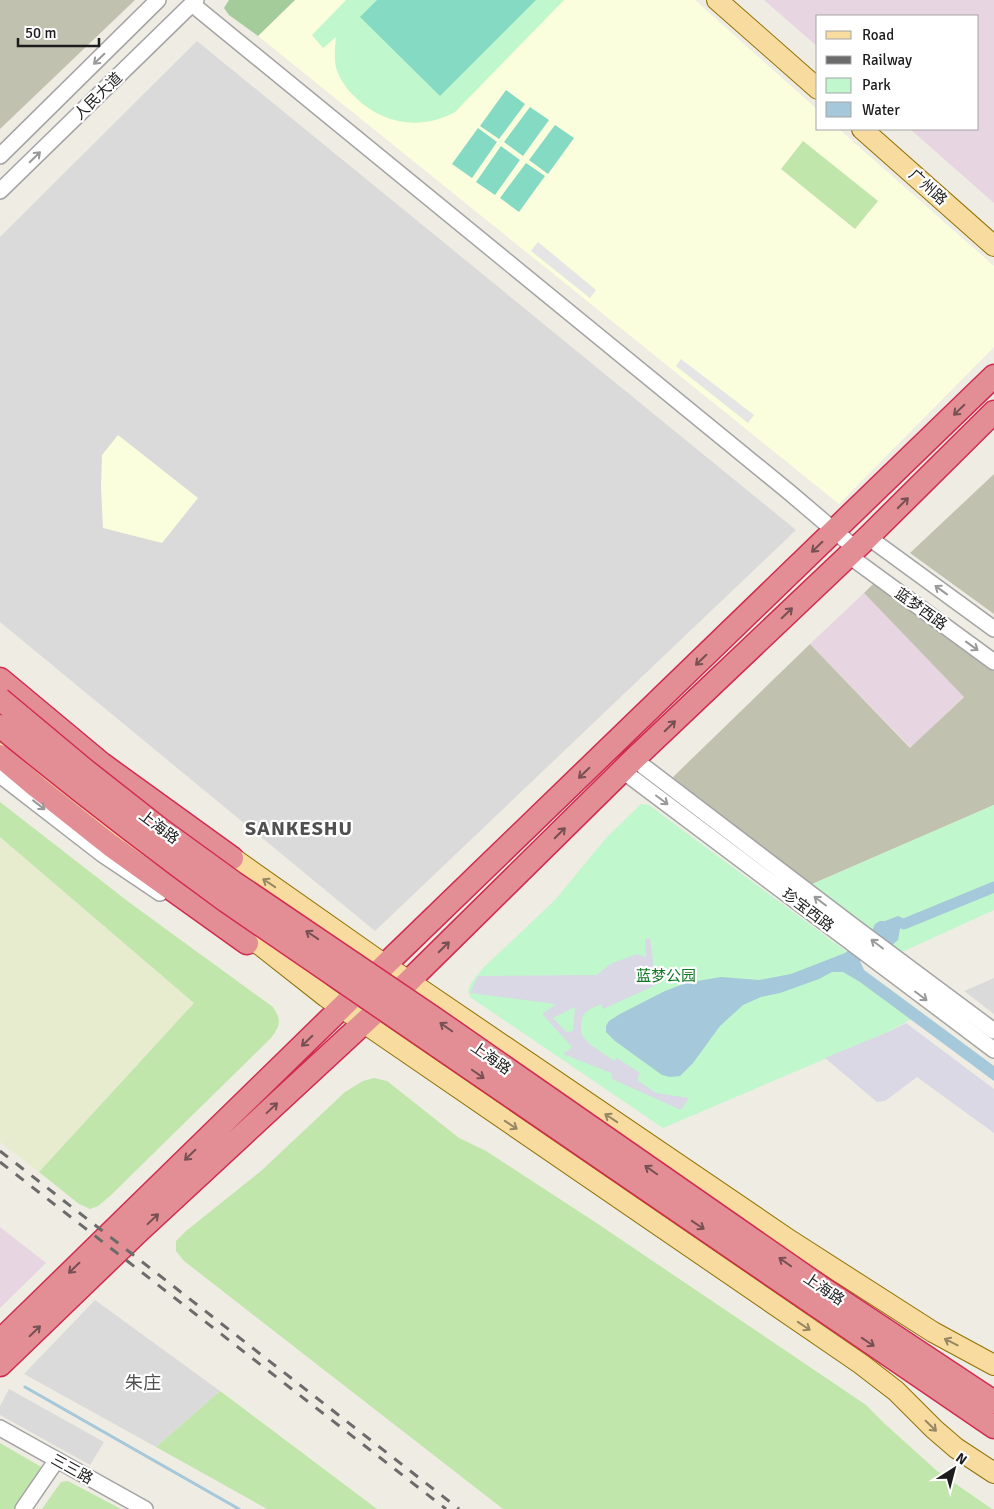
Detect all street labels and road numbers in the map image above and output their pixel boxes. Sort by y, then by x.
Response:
street label: 人民大道 [70,69,126,123]
street label: 广州路 [905,165,951,209]
street label: 蓝梦西路 [891,584,951,634]
street label: 上海路 [136,806,182,848]
street label: 珍宝西路 [779,885,837,935]
street label: 上海路 [467,1038,515,1078]
street label: 上海路 [800,1269,848,1309]
street label: 三三路 [48,1450,96,1488]

